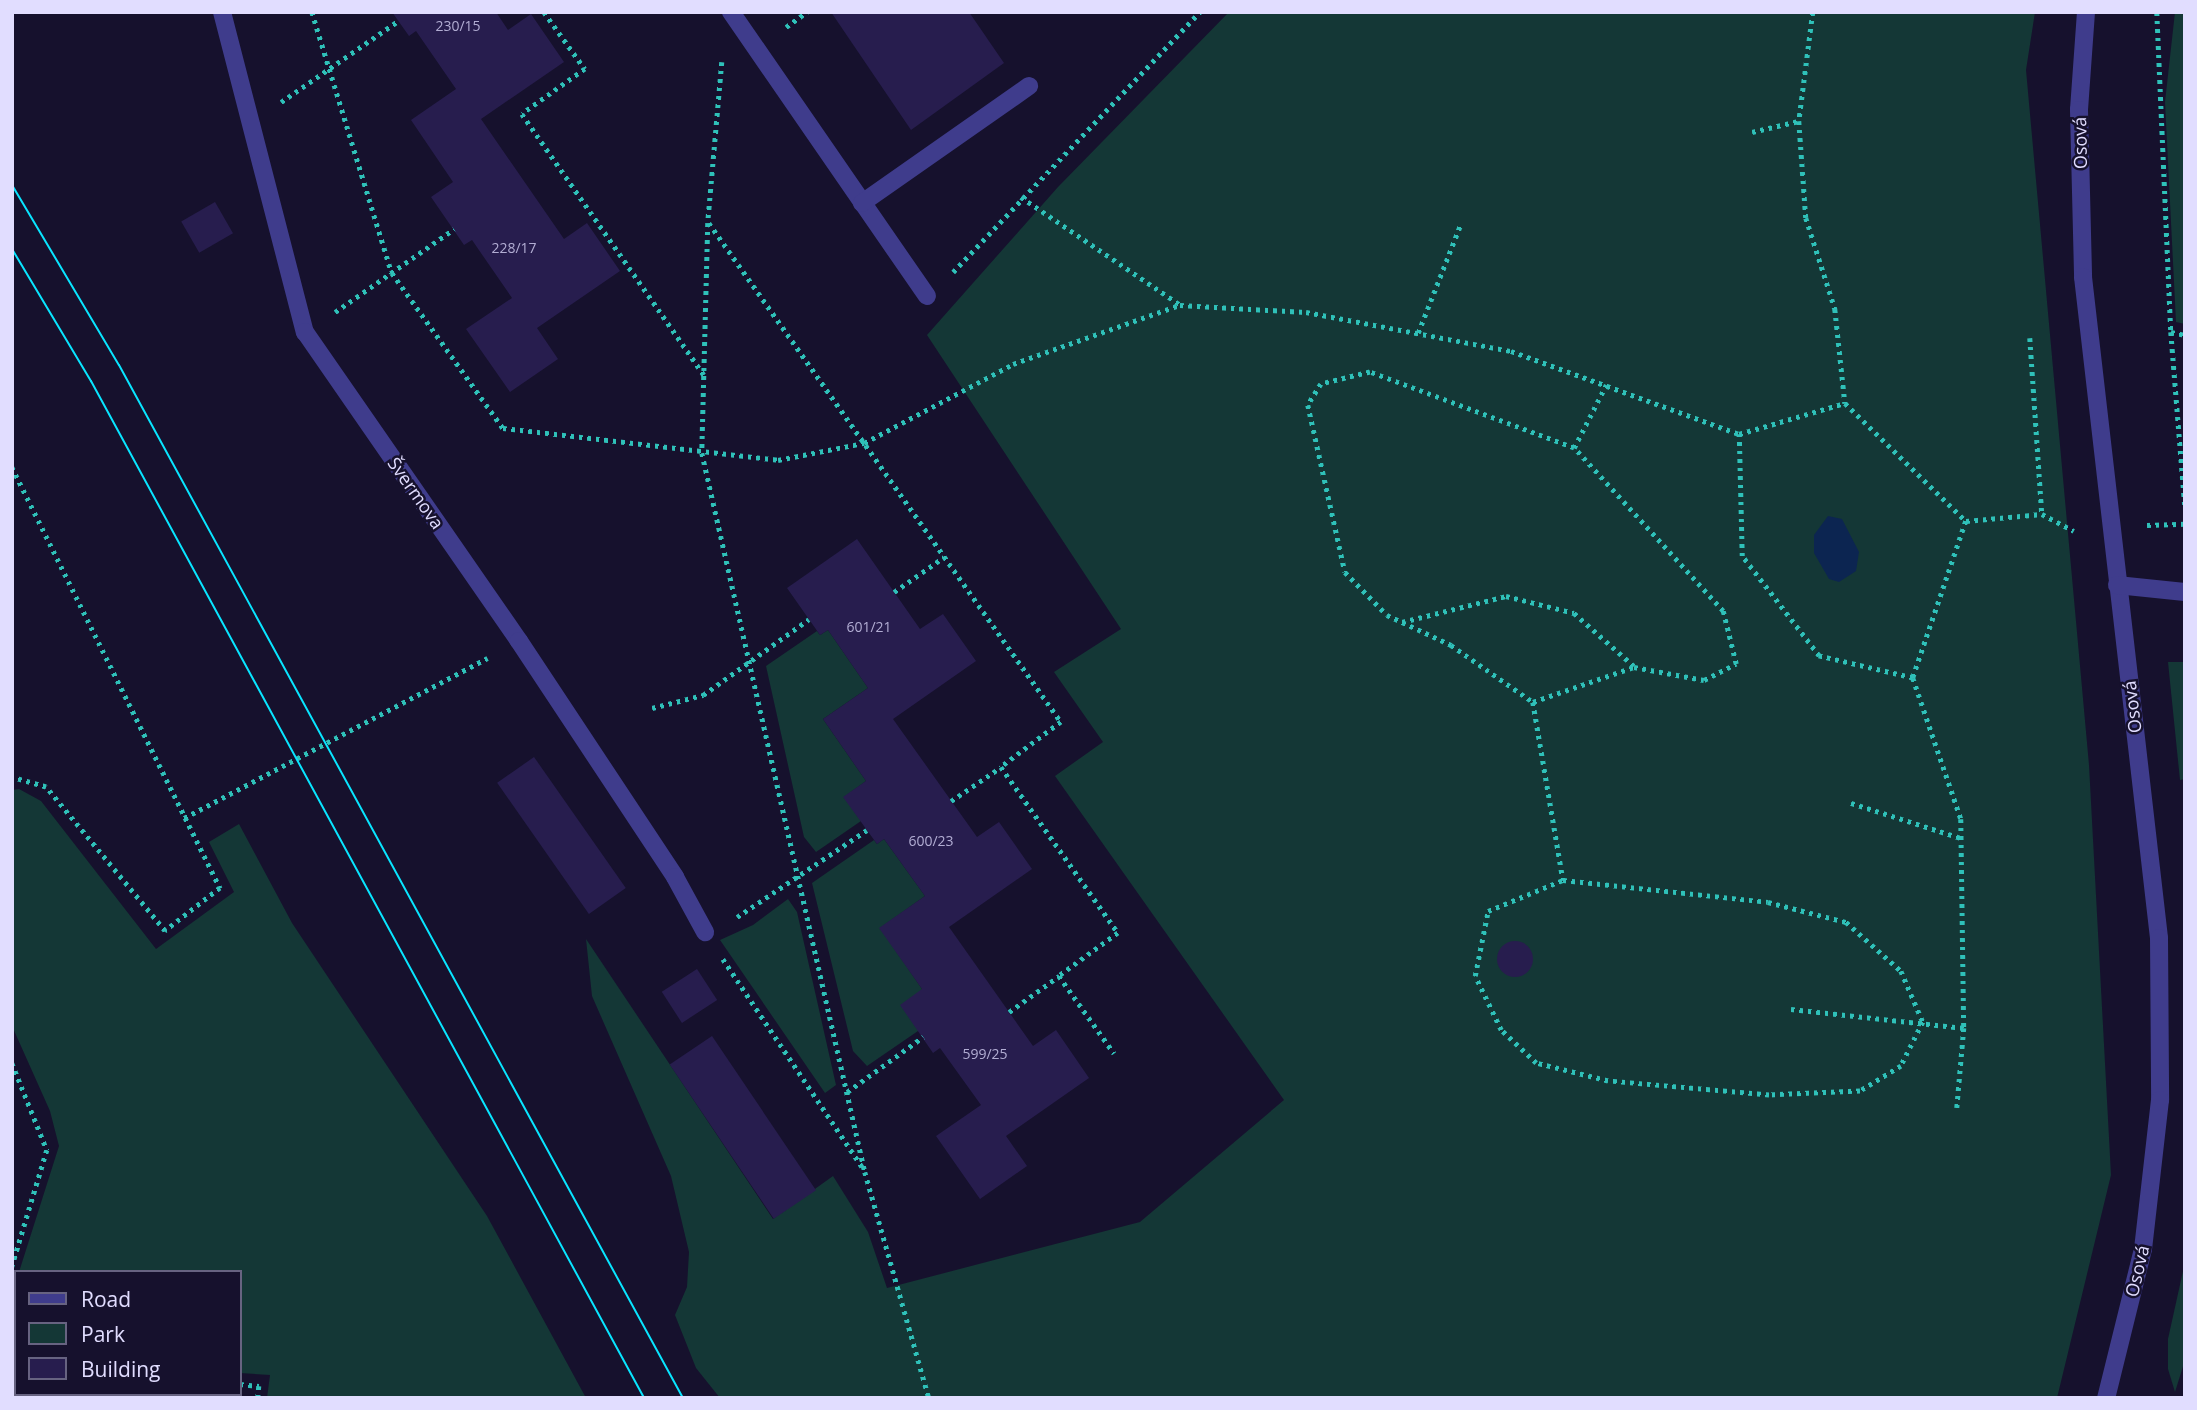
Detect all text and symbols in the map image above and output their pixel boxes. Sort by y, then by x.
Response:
house number: 230/15 [435,18,481,34]
street label: Osová [2069,117,2091,169]
house number: 228/17 [491,240,537,256]
street label: Švermova [383,453,449,533]
house number: 601/21 [846,619,892,635]
street label: Osová [2118,680,2146,734]
house number: 600/23 [908,833,954,849]
house number: 599/25 [962,1046,1008,1062]
street label: Osová [2121,1243,2153,1299]
legend [14,1270,242,1396]
text: Road [81,1285,131,1313]
text: Park [81,1320,125,1348]
text: Building [81,1355,160,1383]

